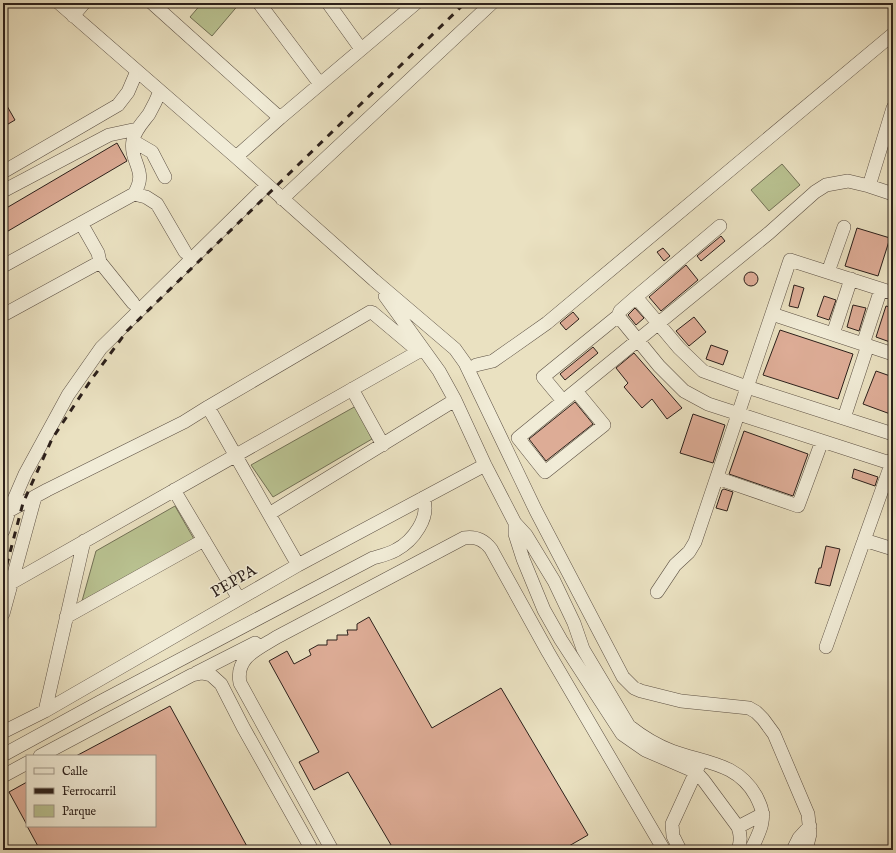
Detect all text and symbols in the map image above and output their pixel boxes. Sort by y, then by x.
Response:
street label: PEPPA [208,560,261,603]
legend [26,755,156,827]
text: Calle [62,764,88,779]
text: Ferrocarril [62,784,117,799]
text: Parque [62,804,97,820]

